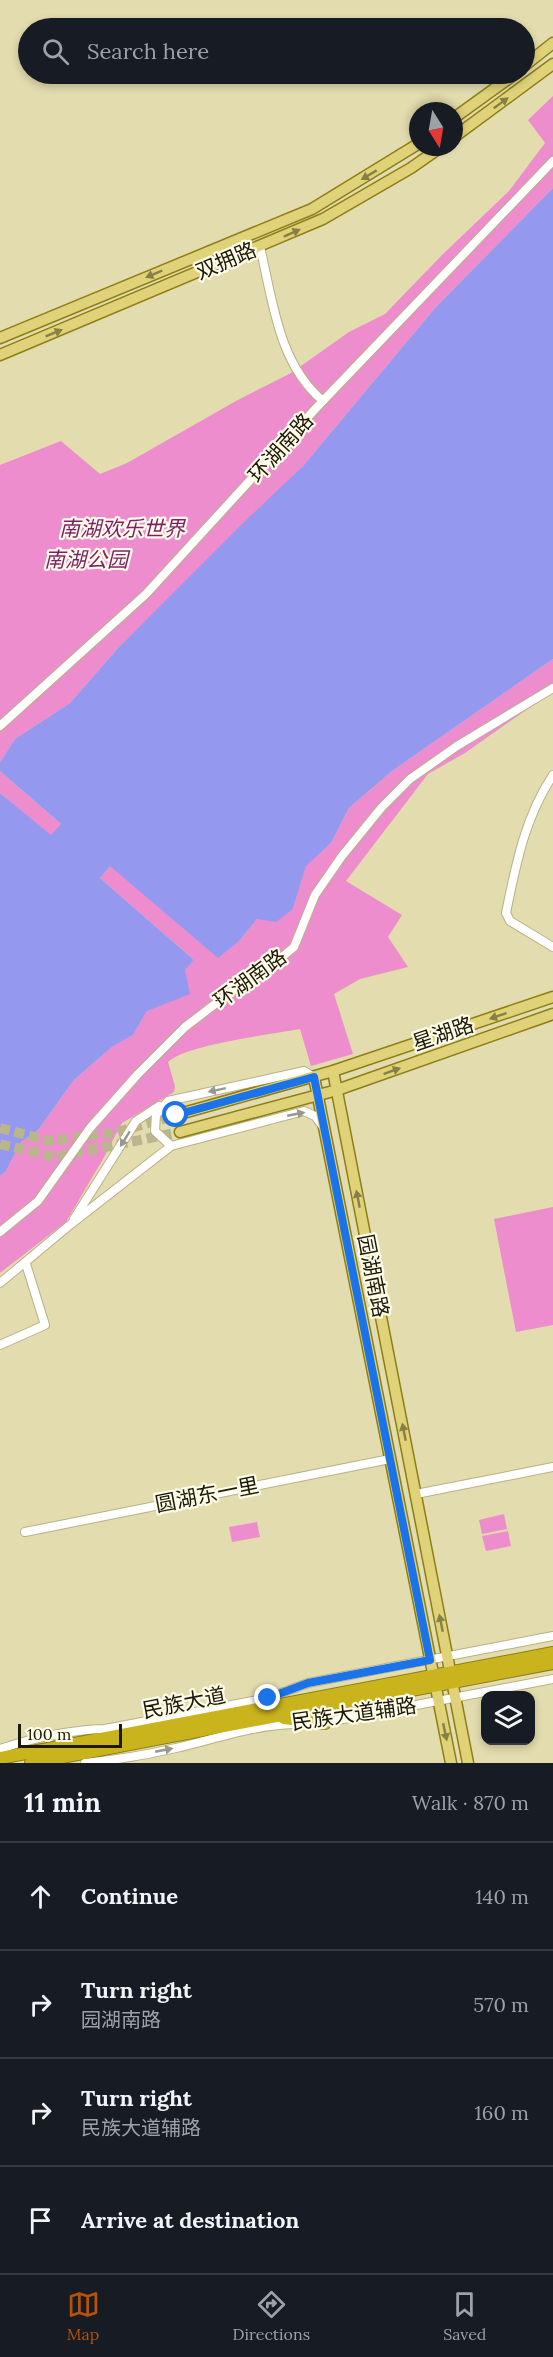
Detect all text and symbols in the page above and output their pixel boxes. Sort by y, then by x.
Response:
search box [18,18,535,84]
icon: search [39,35,72,68]
text: Search here [87,37,209,65]
one-way arrow [493,97,509,109]
north arrow [409,102,463,156]
one-way arrow [361,170,377,181]
one-way arrow [284,228,302,238]
street label: 双拥路 [192,236,260,285]
one-way arrow [145,270,163,279]
one-way arrow [45,328,63,337]
street label: 环湖南路 [242,407,319,488]
park label: 南湖欢乐世界 [59,515,186,542]
park label: 南湖公园 [44,546,131,573]
street label: 环湖南路 [208,943,292,1014]
street label: 星湖路 [409,1011,477,1057]
one-way arrow [489,1011,507,1021]
one-way arrow [383,1065,401,1075]
one-way arrow [207,1086,226,1095]
route start [162,1101,188,1127]
one-way arrow [287,1109,306,1118]
one-way arrow [120,1130,131,1147]
one-way arrow [353,1189,362,1208]
street label: 园湖南路 [352,1232,395,1320]
one-way arrow [399,1422,408,1441]
street label: 圆湖东一里 [153,1471,261,1518]
one-way arrow [436,1614,445,1633]
street label: 民族大道 [140,1681,228,1724]
route end [254,1684,280,1710]
street label: 民族大道辅路 [290,1691,418,1736]
map controls [481,1691,535,1745]
button: layers [481,1691,535,1745]
scale bar [18,1721,122,1748]
one-way arrow [441,1723,450,1742]
text: 100 m [27,1724,71,1744]
one-way arrow [154,1745,173,1754]
text: 11 min [24,1786,101,1819]
text: Walk · 870 m [412,1790,529,1815]
icon: ahead [24,1880,57,1913]
text: Continue [81,1882,178,1910]
text: 140 m [475,1884,529,1909]
text: Turn right [81,1976,192,2004]
icon: right [24,1988,57,2021]
text: 570 m [473,1992,529,2017]
text: 园湖南路 [81,2007,161,2032]
text: Turn right [81,2084,192,2112]
icon: right [24,2096,57,2129]
text: 160 m [475,2100,529,2125]
text: 民族大道辅路 [81,2115,201,2140]
icon: arrive [24,2204,57,2237]
text: Arrive at destination [81,2206,299,2234]
tab: Map [67,2288,100,2344]
tab: Directions [233,2288,310,2344]
tab: Saved [443,2288,486,2344]

